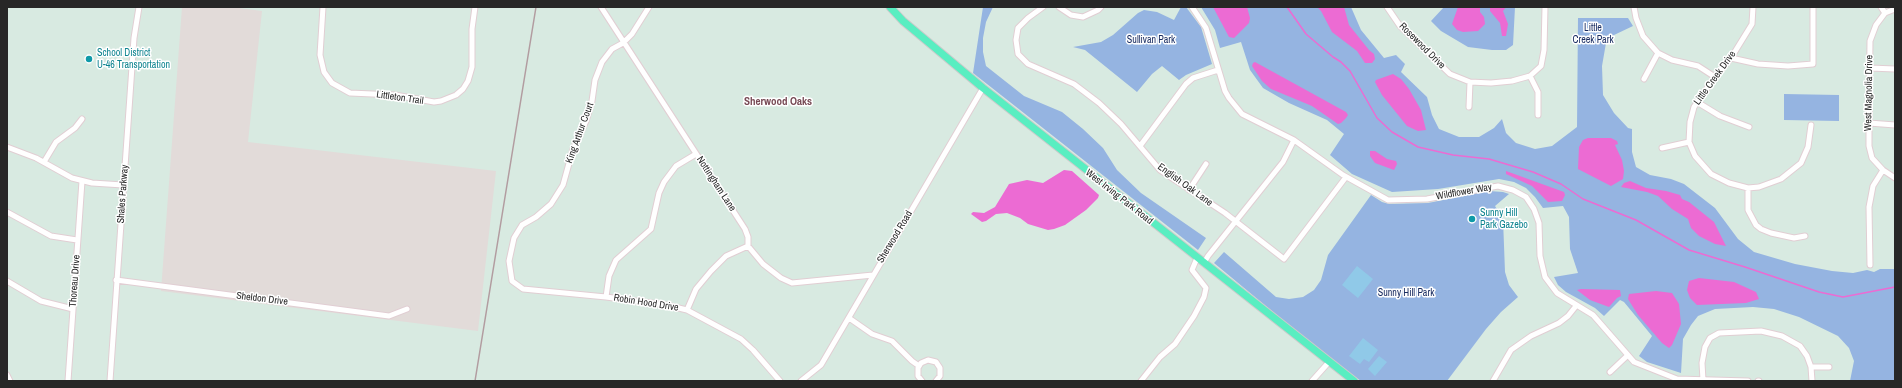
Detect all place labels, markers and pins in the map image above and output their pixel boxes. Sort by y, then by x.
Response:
place label: School District U-46 Transportation [97,47,170,70]
marker: School District U-46 Transportation [84,54,94,64]
place label: Sunny Hill Park Gazebo [1480,207,1528,230]
marker: Sunny Hill Park Gazebo [1467,214,1477,224]

